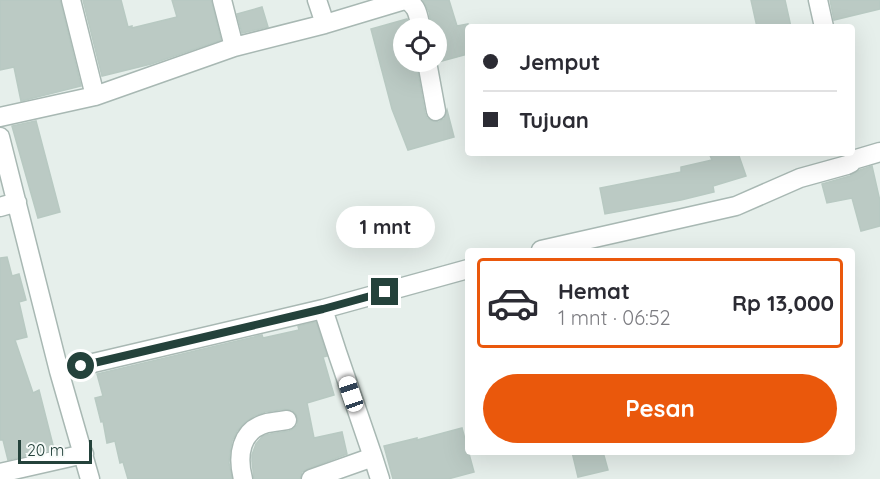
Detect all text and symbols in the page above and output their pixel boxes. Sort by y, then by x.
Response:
map controls [393,18,447,72]
button: locate [393,18,447,72]
text: Jemput [519,48,600,76]
text: Tujuan [519,106,589,134]
callout: 1 mnt [336,205,434,247]
text: 1 mnt [360,214,411,239]
icon: car [486,276,540,330]
text: Hemat [558,277,630,305]
route end [371,278,398,305]
text: Rp 13,000 [732,289,834,317]
text: 1 mnt · 06:52 [558,305,671,330]
route start [67,352,94,379]
car [337,374,365,414]
button: Pesan [483,374,837,443]
scale bar [18,437,92,464]
text: 20 m [27,440,64,460]

